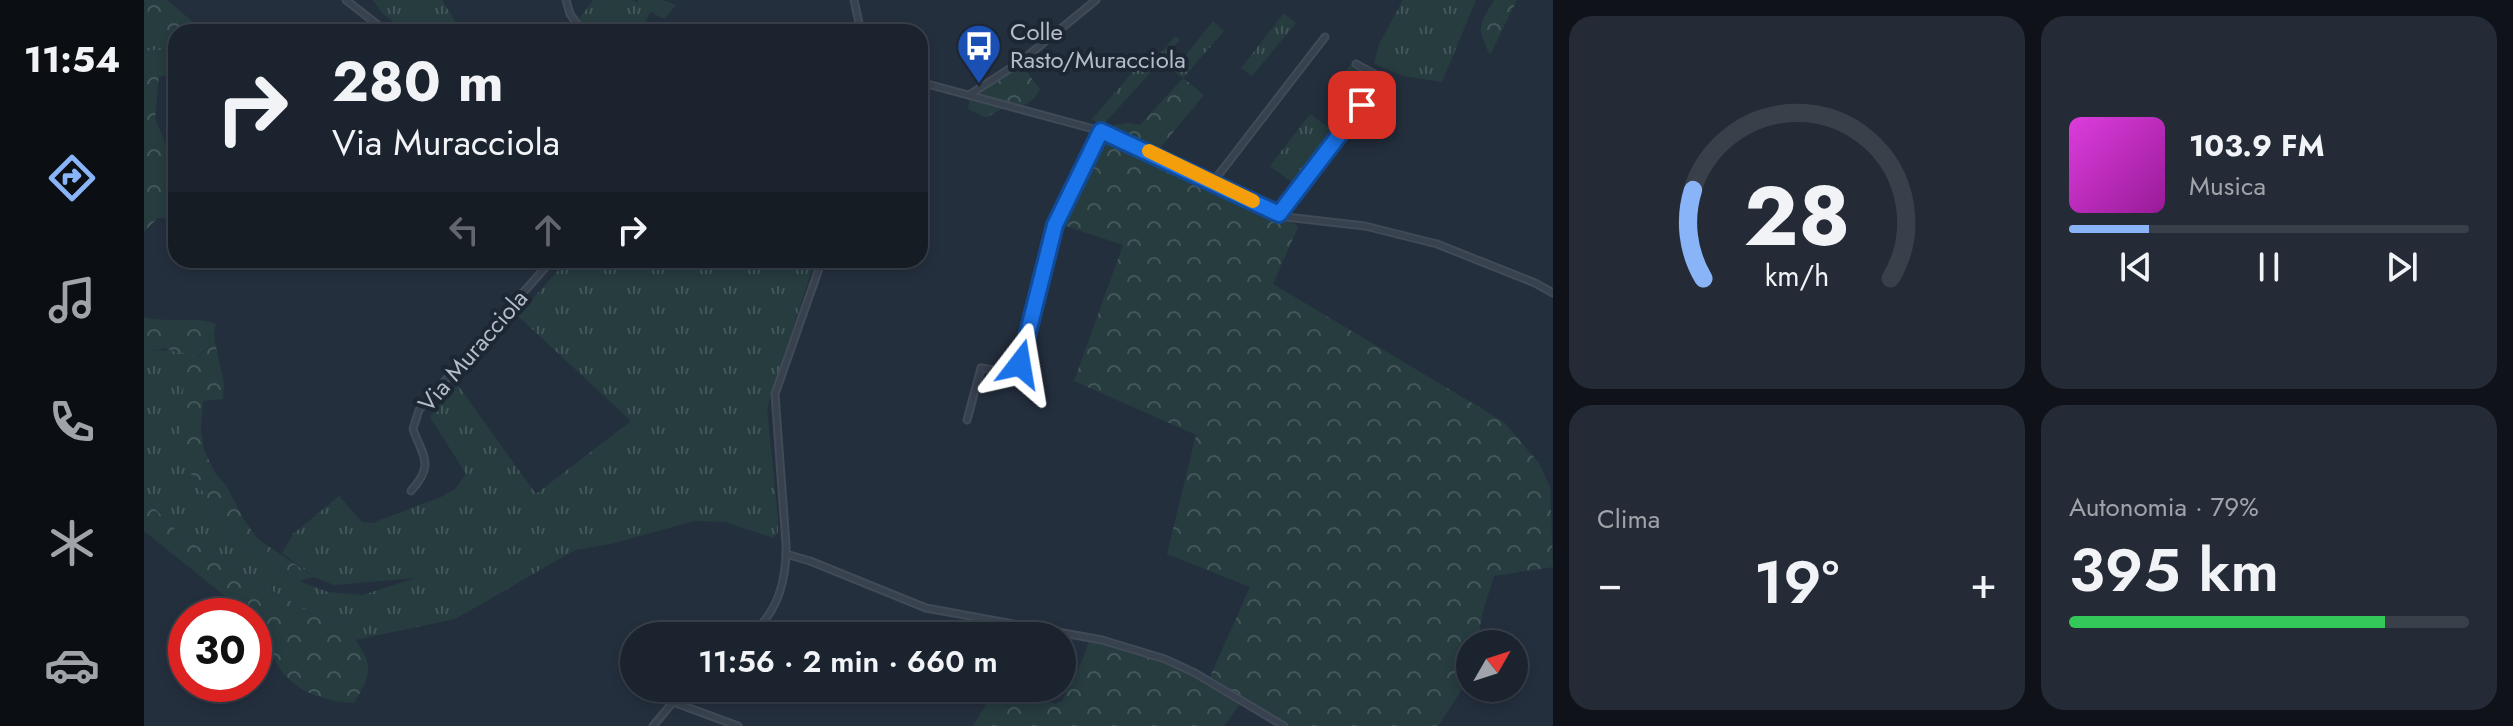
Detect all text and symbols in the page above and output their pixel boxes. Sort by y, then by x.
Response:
place label: Colle Rasto/Muracciola [1010,14,1186,77]
bus stop icon: Colle Rasto/Muracciola [955,22,1003,85]
text: 11:54 [24,33,120,85]
text: 280 m [332,41,504,122]
icon: right [200,56,304,160]
pin [1328,71,1396,139]
icon: arrive [1340,83,1384,127]
text: Via Muracciola [332,116,560,168]
text: 103.9 FM [2189,124,2324,167]
icon: directions [44,150,100,206]
text: 28 [1744,155,1850,275]
text: Musica [2189,167,2266,205]
icon: left [442,208,486,252]
icon: ahead [526,208,570,252]
icon: right [610,208,654,252]
icon: previous [2114,245,2158,289]
icon: pause [2247,245,2291,289]
icon: next [2380,245,2424,289]
text: km/h [1765,255,1829,297]
icon: music [44,272,100,328]
street label: Via Muracciola [410,282,536,420]
position arrow [978,322,1062,406]
icon: phone [44,394,100,450]
text: Autonomia · 79% [2069,488,2259,526]
text: Clima [1597,500,1660,538]
icon: climate [44,515,100,571]
text: 395 km [2069,527,2279,614]
text: 19° [1754,539,1839,626]
text: − [1597,551,1623,615]
text: + [1970,551,1997,615]
speed limit sign: 30 [168,598,272,702]
north arrow [1456,630,1528,702]
map controls [1456,630,1528,702]
icon: car [44,637,100,693]
text: 11:56 · 2 min · 660 m [698,640,998,683]

